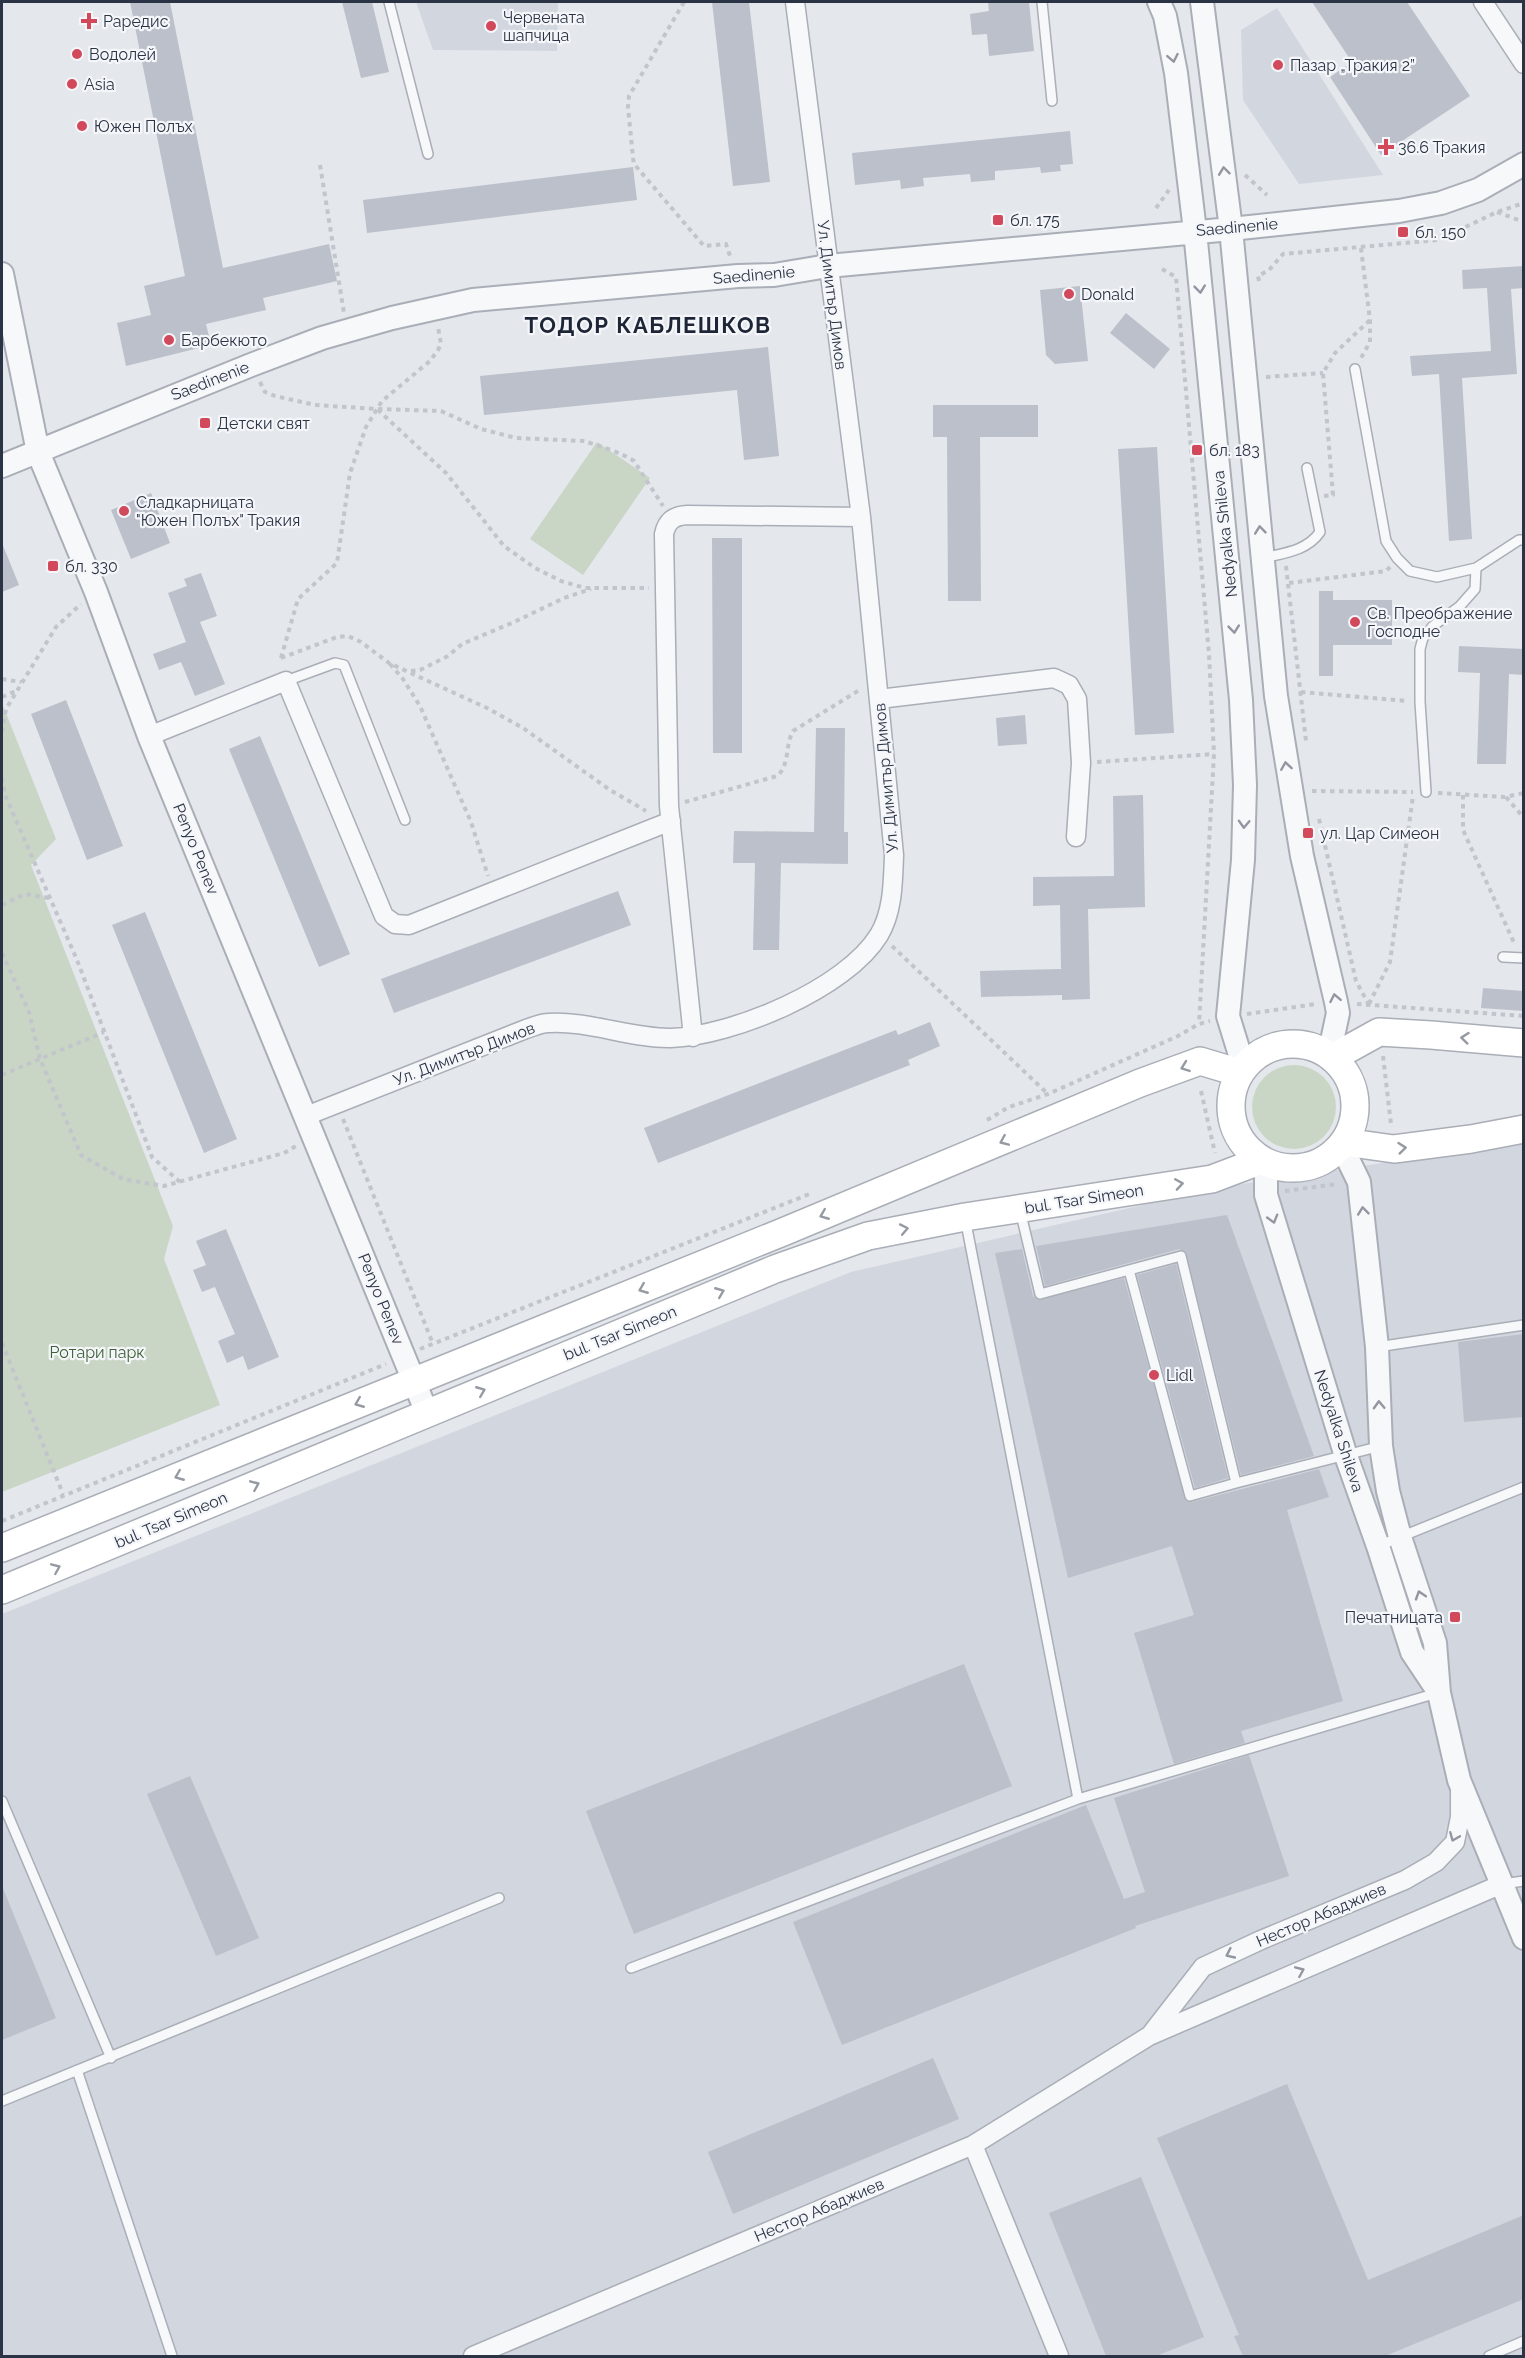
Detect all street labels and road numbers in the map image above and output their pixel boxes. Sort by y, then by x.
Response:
street label: Saedinenie [1195,214,1279,240]
street label: Ул. Димитър Димов [813,219,851,371]
street label: Saedinenie [712,262,796,288]
street label: Saedinenie [168,357,252,405]
street label: Nedyalka Shileva [1209,470,1241,598]
street label: Ул. Димитър Димов [870,702,902,854]
street label: Penyo Penev [169,801,223,898]
street label: Ул. Димитър Димов [391,1018,537,1090]
street label: bul. Tsar Simeon [1023,1180,1145,1218]
street label: Penyo Penev [354,1251,408,1348]
street label: bul. Tsar Simeon [561,1302,679,1364]
street label: Nedyalka Shileva [1310,1367,1368,1495]
street label: bul. Tsar Simeon [112,1488,230,1552]
street label: Нестор Абаджиев [1253,1879,1389,1951]
street label: Нестор Абаджиев [751,2174,887,2246]

